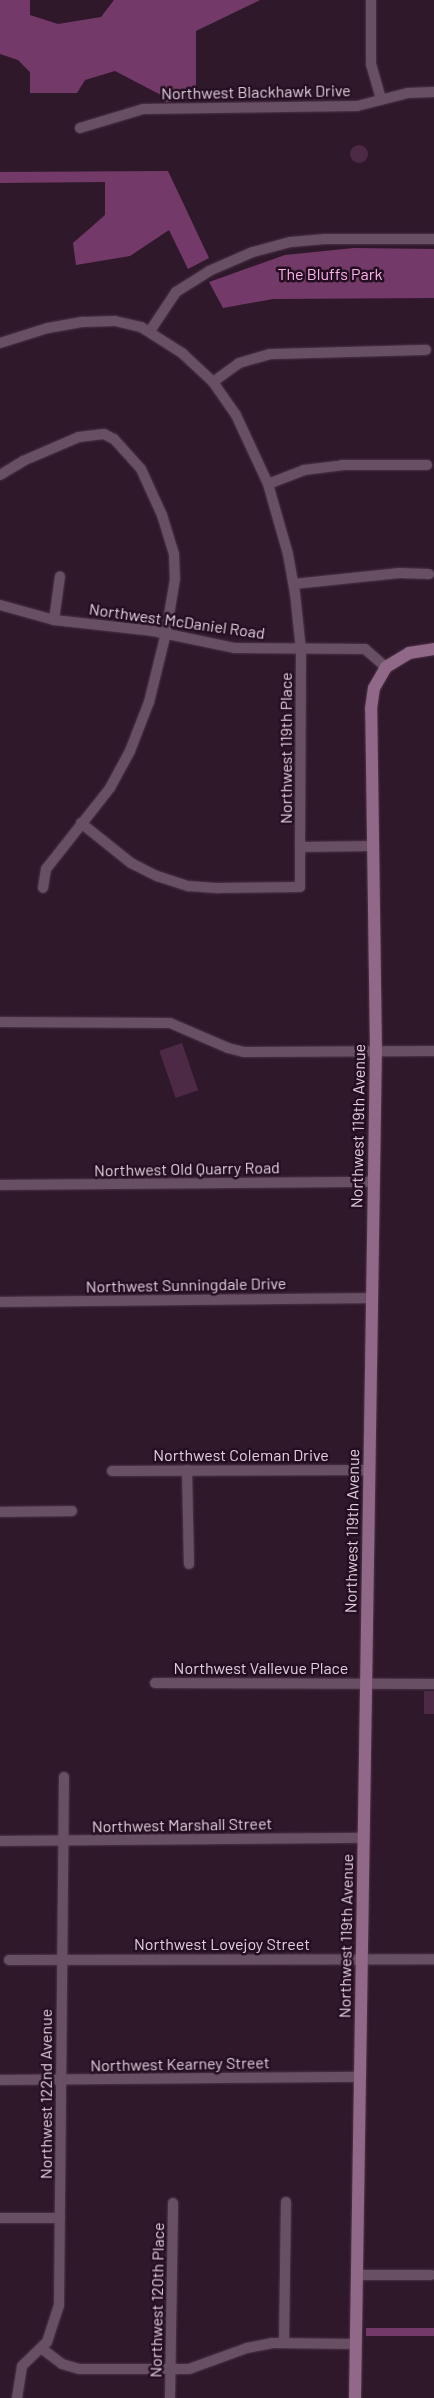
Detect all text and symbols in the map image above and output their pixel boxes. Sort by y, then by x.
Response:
street label: Northwest Blackhawk Drive [161,81,351,103]
park label: The Bluffs Park [277,264,383,284]
street label: Northwest McDaniel Road [88,599,266,643]
street label: Northwest 119th Place [276,672,296,824]
street label: Northwest 119th Avenue [347,1044,369,1208]
street label: Northwest Old Quarry Road [94,1158,280,1180]
street label: Northwest Sunningdale Drive [86,1274,286,1296]
street label: Northwest Coleman Drive [153,1445,329,1465]
street label: Northwest 119th Avenue [341,1449,363,1613]
street label: Northwest Vallevue Place [174,1658,348,1678]
street label: Northwest Marshall Street [92,1814,272,1836]
street label: Northwest 119th Avenue [335,1854,357,2018]
street label: Northwest Lovejoy Street [134,1934,310,1954]
street label: Northwest 122nd Avenue [36,2009,56,2179]
street label: Northwest Kearney Street [90,2053,270,2075]
street label: Northwest 120th Place [146,2222,168,2378]

